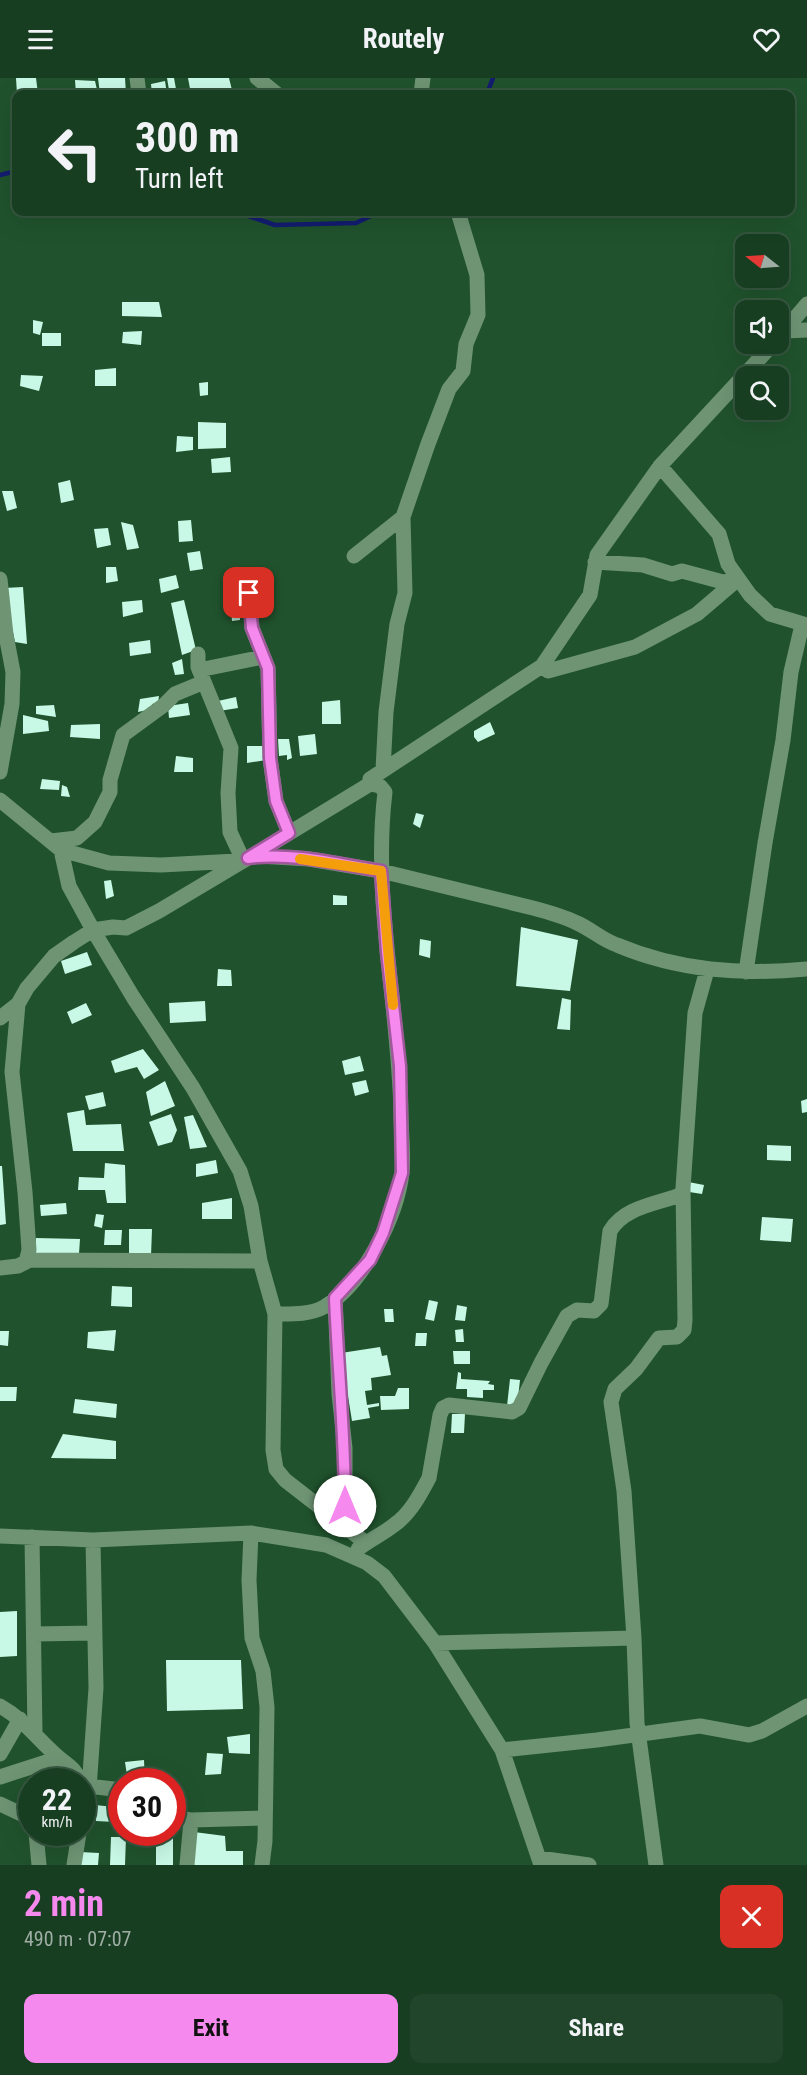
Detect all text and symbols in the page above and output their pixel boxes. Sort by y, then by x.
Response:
icon: menu [24,23,57,56]
text: Routely [363,23,444,55]
icon: heart [750,23,783,56]
text: 300 m [135,113,240,162]
icon: left [36,114,114,192]
text: Turn left [135,163,224,195]
north arrow [735,234,789,288]
map controls [735,234,789,420]
button: sound [735,300,789,354]
button: search [735,366,789,420]
pin [223,567,274,618]
icon: arrive [232,576,265,609]
position arrow [313,1474,377,1538]
speed limit sign: 30 [108,1768,186,1846]
text: 22 [42,1782,72,1817]
text: km/h [42,1813,72,1831]
text: 2 min [24,1883,104,1925]
button: close [720,1885,783,1948]
text: 490 m · 07:07 [24,1927,131,1951]
button: Exit [24,1994,398,2063]
button: Share [410,1994,783,2063]

